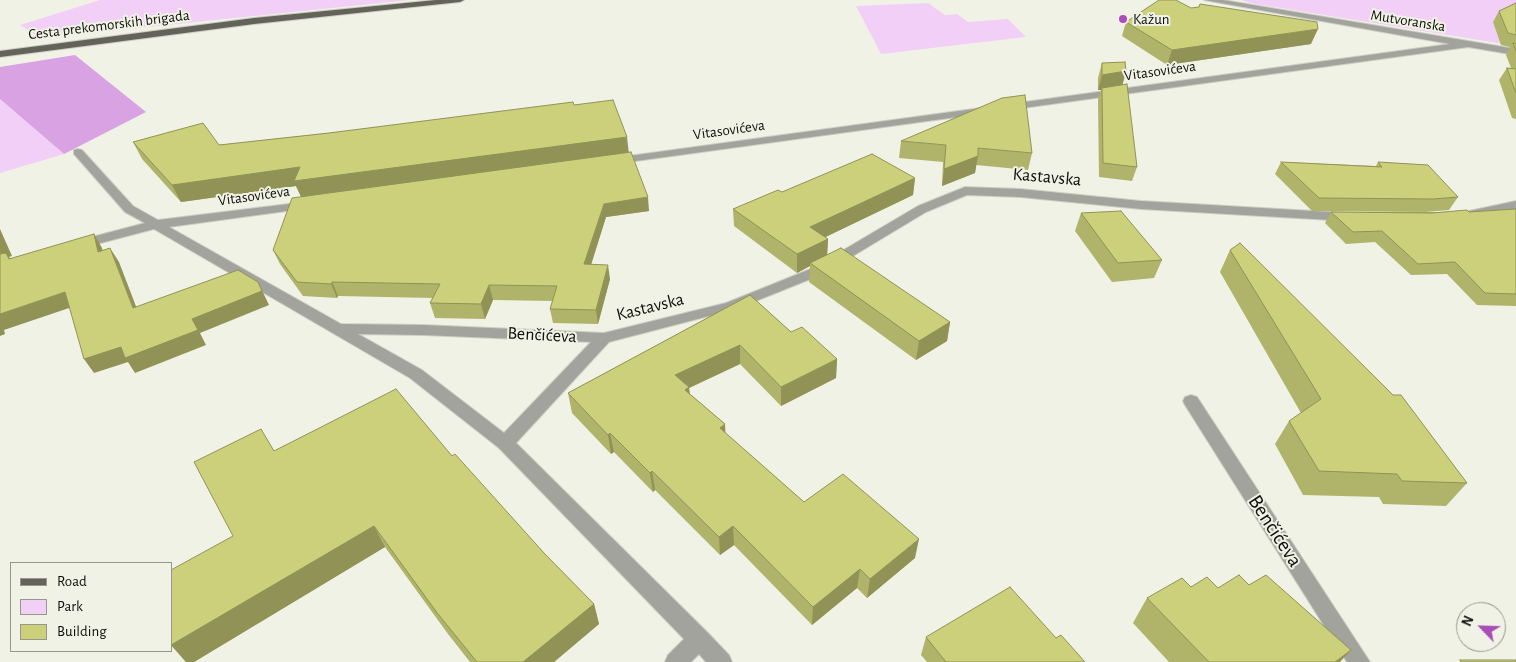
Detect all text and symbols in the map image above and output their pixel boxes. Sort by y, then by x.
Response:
street label: Cesta prekomorskih brigada [27,6,191,44]
street label: Mutvoranska [1369,6,1447,36]
place label: Kažun [1133,10,1169,28]
marker: Kažun [1117,13,1129,25]
street label: Vitasovićeva [1123,57,1197,85]
street label: Vitasovićeva [692,116,766,144]
street label: Kastavska [1012,163,1082,191]
street label: Vitasovićeva [217,182,291,210]
street label: Kastavska [614,288,686,326]
street label: Benčićeva [507,322,577,348]
street label: Benčićeva [1242,490,1308,572]
legend [10,562,172,652]
text: Road [57,574,87,589]
text: Park [57,599,83,614]
north arrow [1456,602,1506,652]
text: N [1460,614,1477,629]
text: Building [57,624,107,639]

